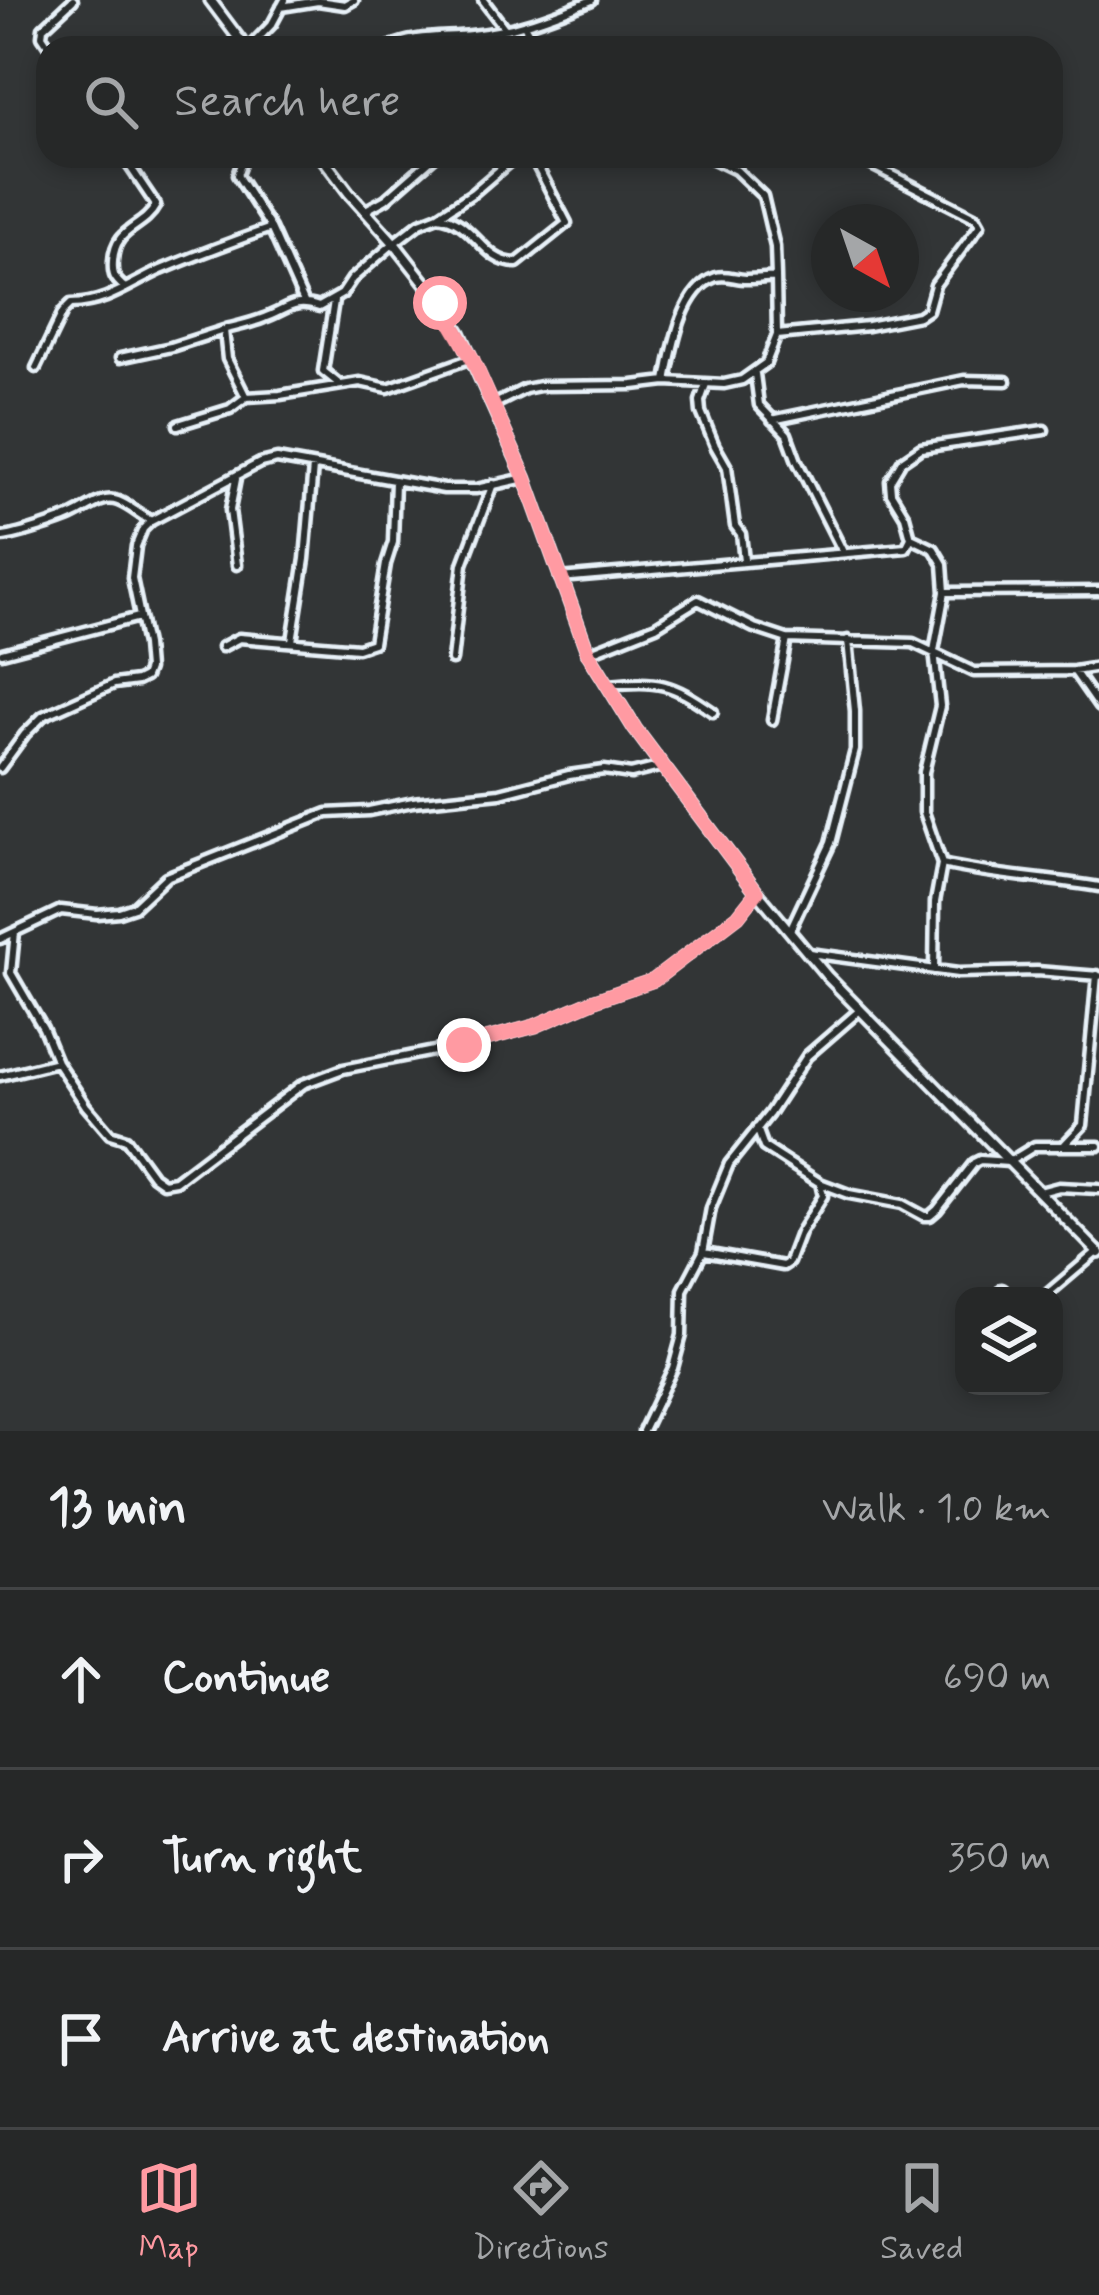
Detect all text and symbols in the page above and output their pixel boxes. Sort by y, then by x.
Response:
search box [36,36,1063,168]
icon: search [78,69,144,135]
text: Search here [174,73,401,132]
north arrow [811,204,919,312]
route start [413,276,467,330]
route end [437,1018,491,1072]
map controls [955,1287,1063,1395]
button: layers [955,1287,1063,1395]
text: 13 min [48,1476,187,1542]
text: Walk · 1.0 km [822,1484,1051,1535]
icon: ahead [48,1646,114,1712]
text: Continue [162,1649,330,1708]
text: 690 m [943,1653,1051,1704]
icon: right [48,1826,114,1892]
text: Turn right [162,1829,362,1888]
text: 350 m [948,1833,1051,1884]
icon: arrive [48,2006,114,2072]
text: Arrive at destination [162,2009,550,2068]
tab: Map [136,2155,202,2271]
tab: Directions [473,2155,609,2271]
tab: Saved [880,2155,963,2271]

